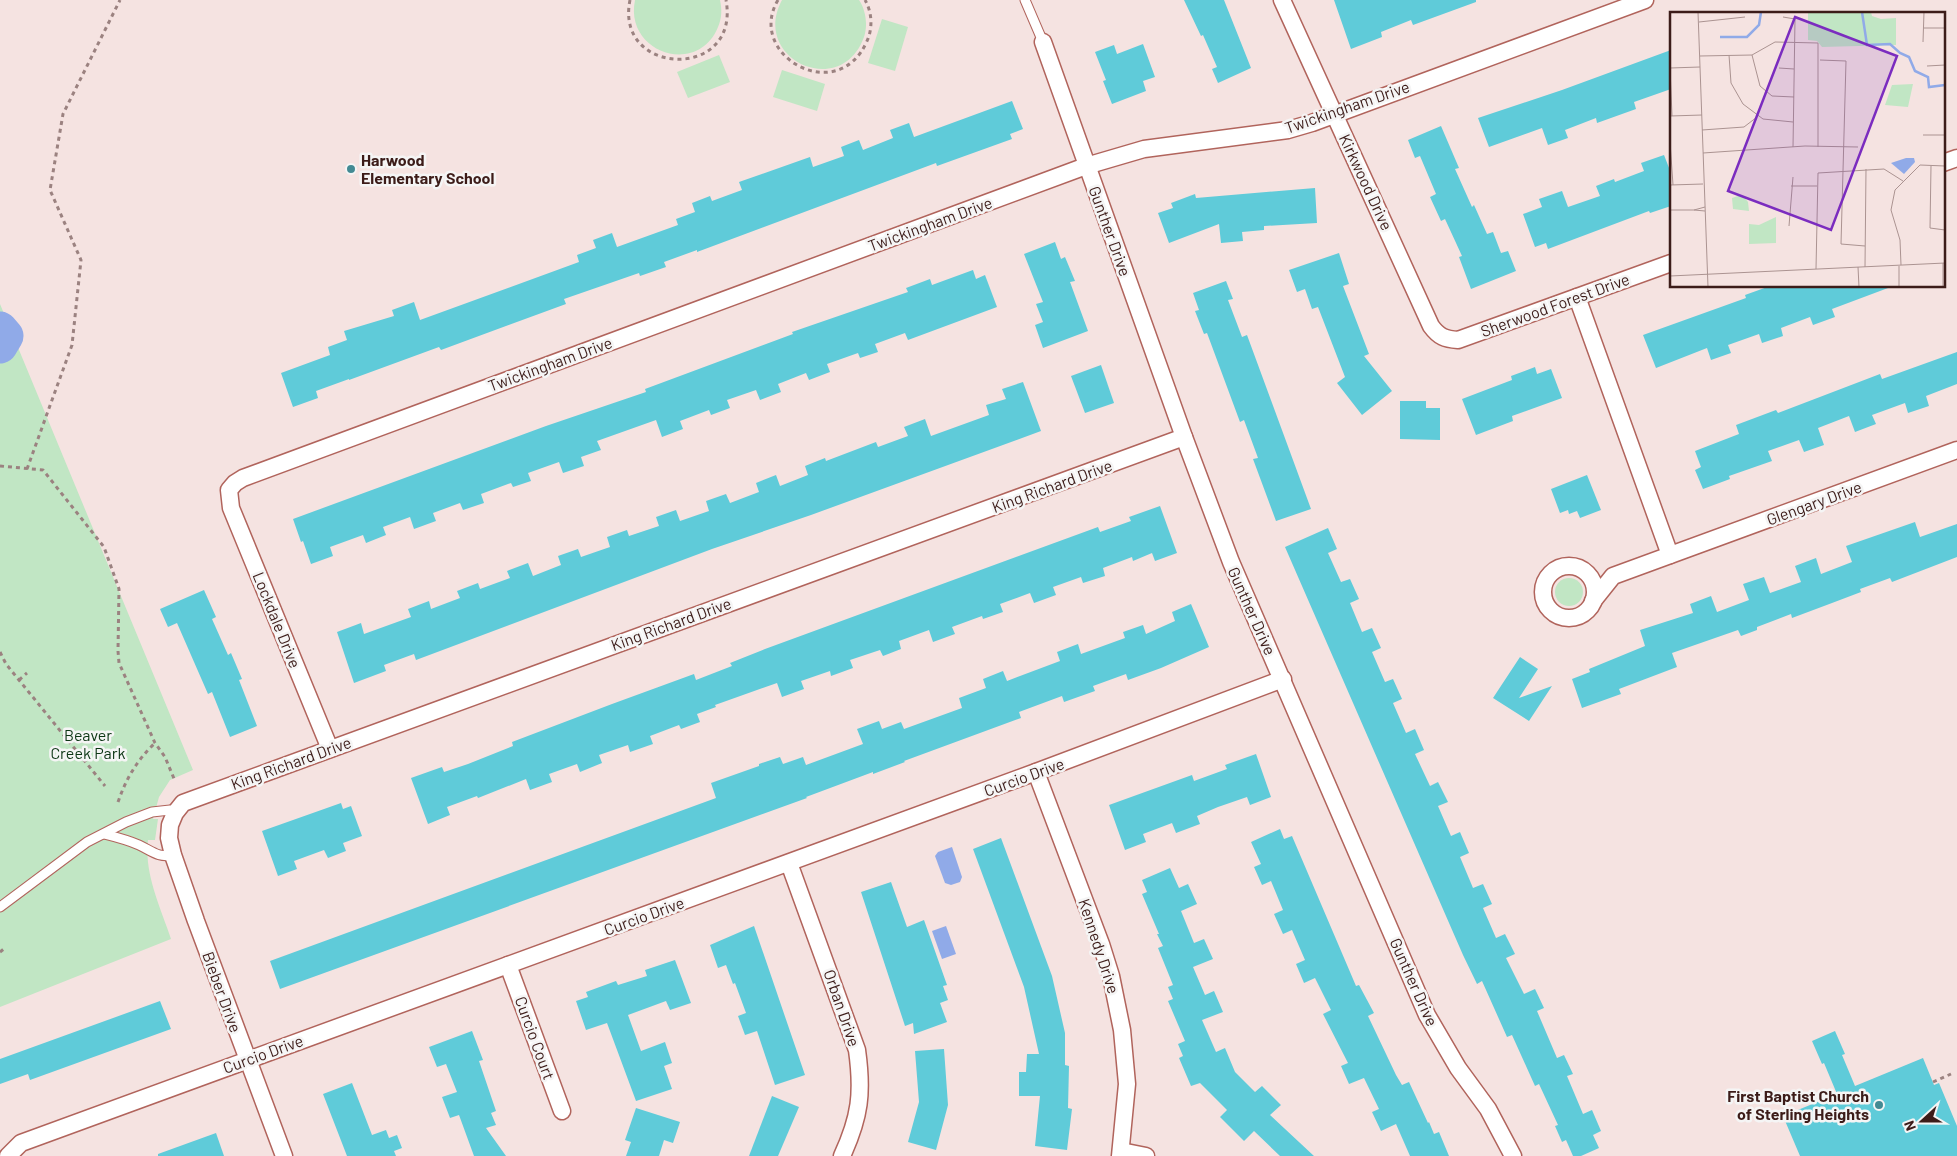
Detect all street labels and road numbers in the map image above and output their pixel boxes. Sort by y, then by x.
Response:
street label: Twickingham Drive [1282,76,1412,137]
street label: Kirkwood Drive [1336,131,1397,233]
street label: Gunther Drive [1085,183,1136,279]
street label: Twickingham Drive [865,192,994,255]
street label: Sherwood Forest Drive [1478,269,1632,340]
street label: Twickingham Drive [485,332,614,395]
street label: King Richard Drive [989,455,1115,516]
street label: Glengary Drive [1764,477,1864,529]
street label: Gunther Drive [1225,564,1280,658]
street label: Lockdale Drive [250,569,305,671]
street label: King Richard Drive [608,593,734,654]
street label: King Richard Drive [228,732,354,793]
street label: Curcio Drive [981,753,1067,800]
street label: Curcio Drive [601,892,687,939]
street label: Kennedy Drive [1075,896,1124,996]
street label: Gunther Drive [1387,935,1442,1029]
street label: Bieber Drive [199,949,246,1035]
street label: Orban Drive [820,967,865,1049]
street label: Curcio Court [512,994,559,1082]
street label: Curcio Drive [220,1030,306,1077]

